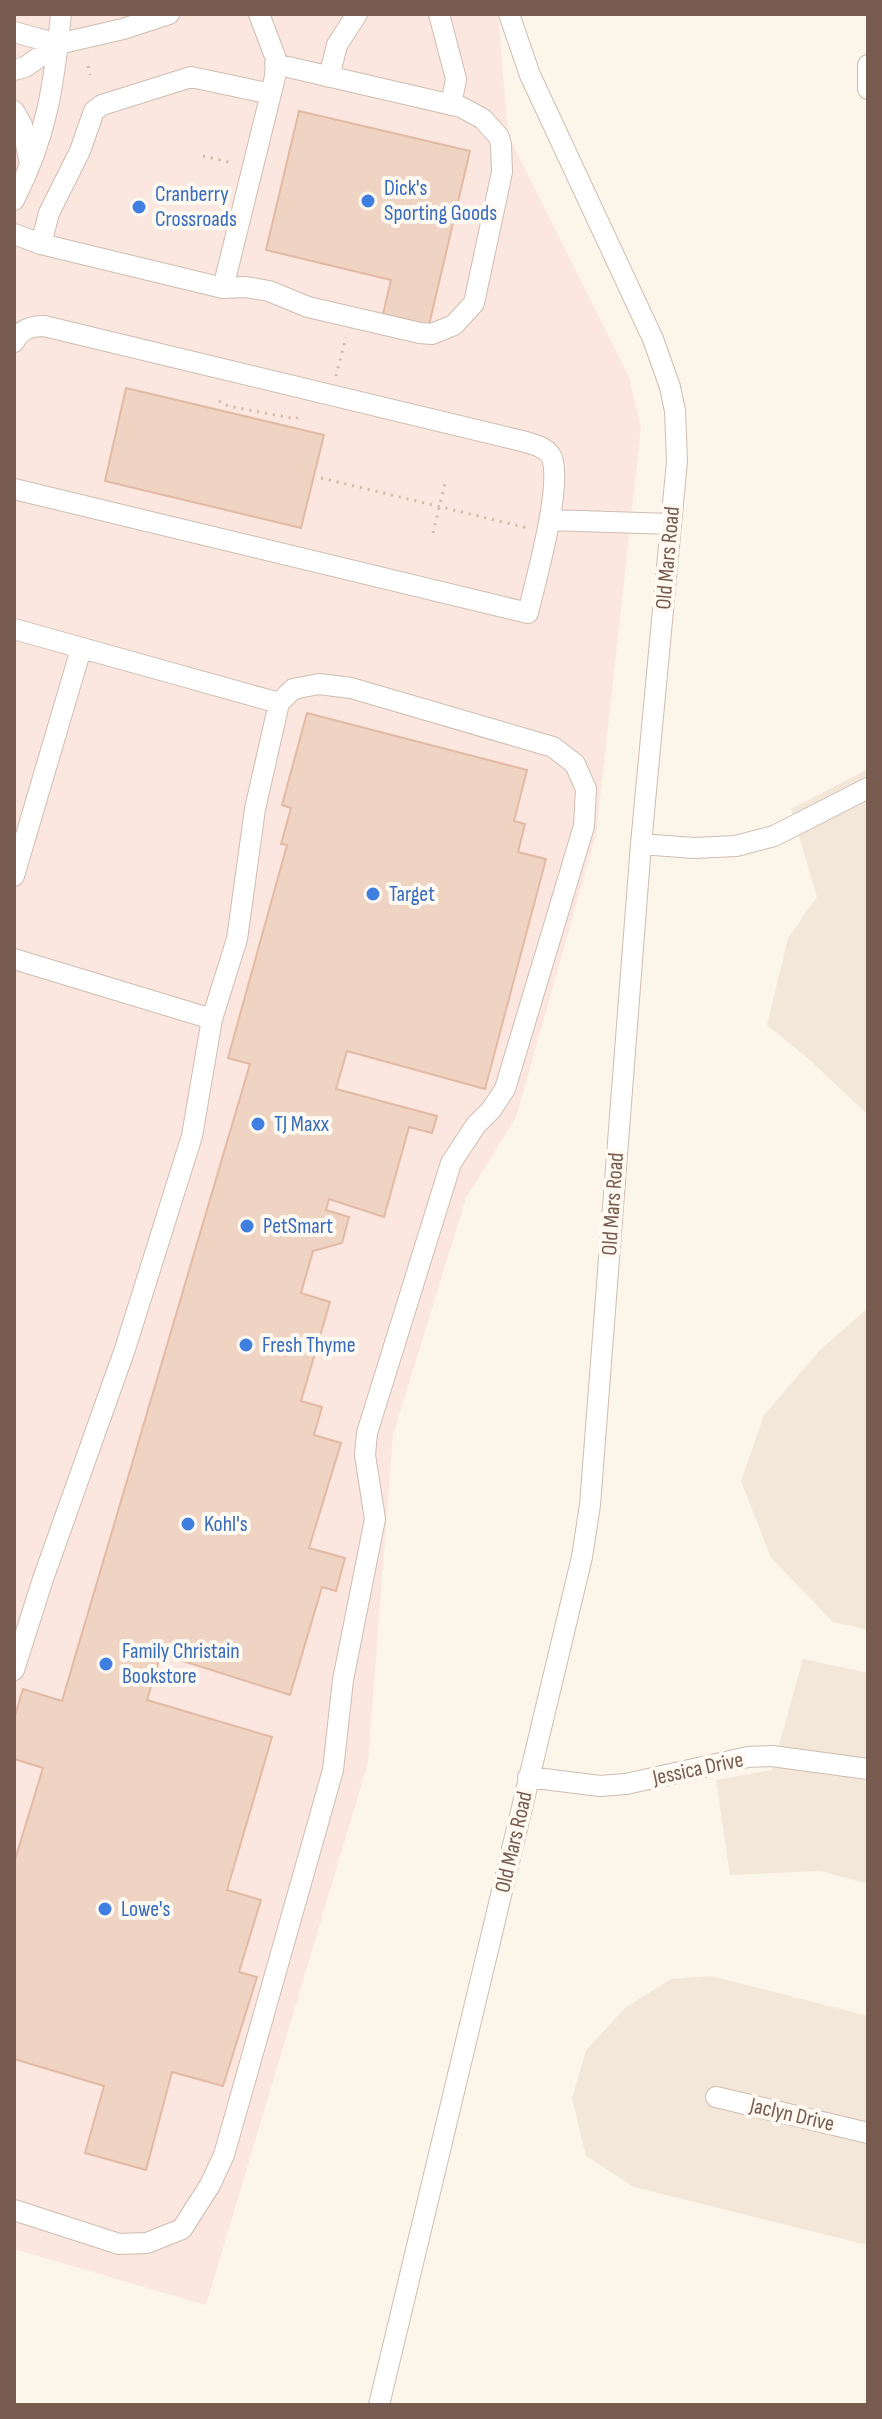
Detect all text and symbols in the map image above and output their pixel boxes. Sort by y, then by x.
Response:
place label: Dick's Sporting Goods [384,175,497,227]
place label: Cranberry Crossroads [155,181,237,233]
marker: Dick's Sporting Goods [359,192,377,210]
marker: Cranberry Crossroads [130,198,148,216]
street label: Old Mars Road [650,505,686,611]
place label: Target [389,881,435,908]
marker: Target [364,885,382,903]
place label: TJ Maxx [274,1111,330,1138]
marker: TJ Maxx [249,1115,267,1133]
street label: Old Mars Road [596,1152,630,1256]
place label: PetSmart [263,1213,333,1240]
marker: PetSmart [238,1217,256,1235]
place label: Fresh Thyme [262,1332,355,1359]
marker: Fresh Thyme [237,1336,255,1354]
place label: Kohl's [204,1511,248,1538]
marker: Kohl's [179,1515,197,1533]
place label: Family Christain Bookstore [122,1638,240,1690]
marker: Family Christain Bookstore [97,1655,115,1673]
street label: Jessica Drive [649,1746,746,1792]
street label: Old Mars Road [489,1789,539,1895]
place label: Lowe's [121,1896,170,1923]
marker: Lowe's [96,1900,114,1918]
street label: Jaclyn Drive [746,2092,837,2138]

